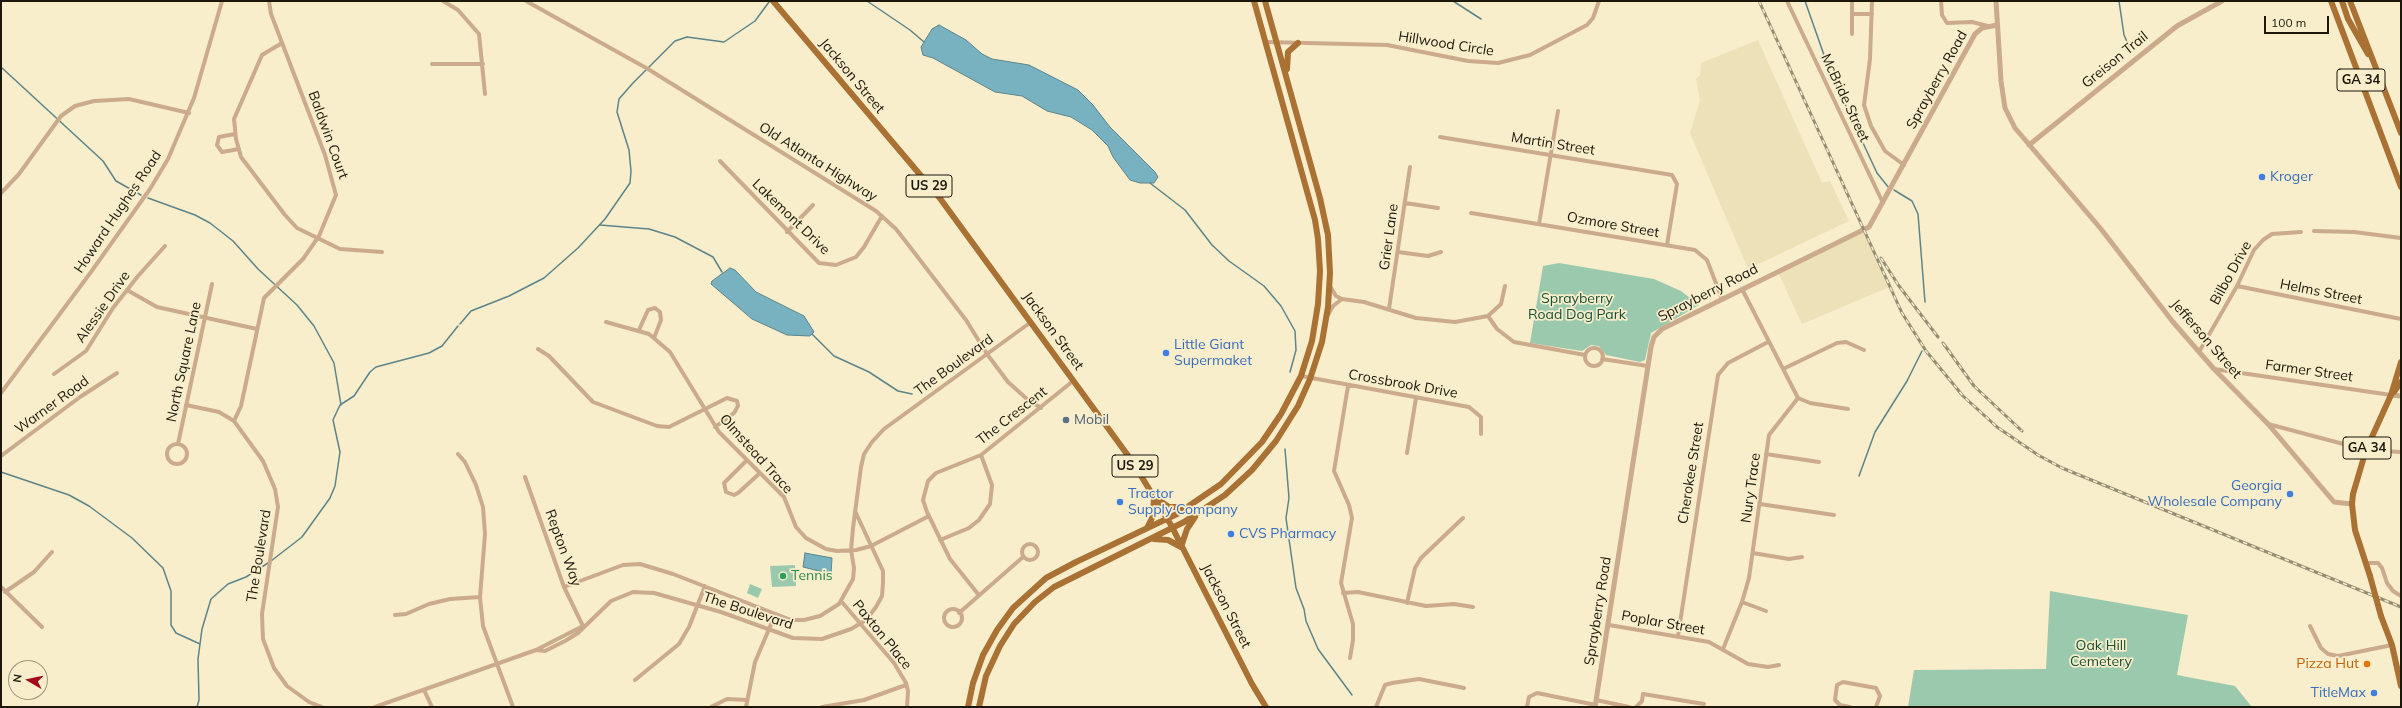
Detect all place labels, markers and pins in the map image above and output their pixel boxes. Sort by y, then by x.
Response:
place label: Kroger [2270,169,2313,185]
marker: Kroger [2257,172,2267,182]
place label: Little Giant Supermaket [1174,337,1252,370]
marker: Little Giant Supermaket [1161,348,1171,358]
place label: Mobil [1074,412,1109,428]
marker: Mobil [1061,415,1071,425]
place label: Georgia Wholesale Company [2148,478,2282,510]
place label: Tractor Supply Company [1128,486,1238,518]
marker: Georgia Wholesale Company [2285,489,2295,499]
marker: Tractor Supply Company [1115,497,1125,507]
place label: CVS Pharmacy [1239,526,1336,542]
marker: CVS Pharmacy [1226,529,1236,539]
place label: Tennis [791,568,833,584]
marker: Tennis [778,571,788,581]
place label: Pizza Hut [2296,656,2359,672]
marker: Pizza Hut [2362,659,2372,669]
place label: TitleMax [2310,685,2366,701]
marker: TitleMax [2369,688,2379,698]

